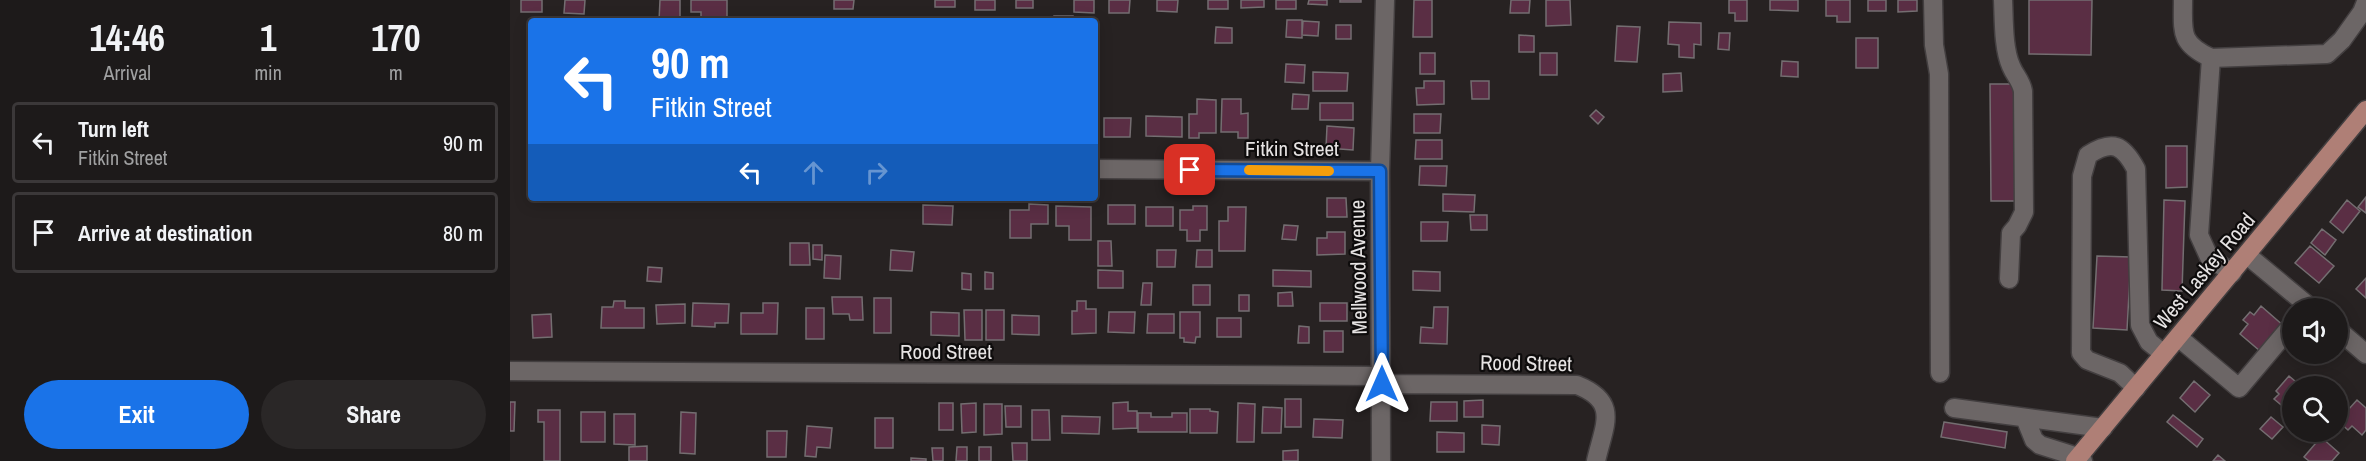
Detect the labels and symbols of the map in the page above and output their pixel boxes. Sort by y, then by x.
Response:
street label: Fitkin Street [1245,134,1339,163]
pin [1164,144,1215,195]
street label: Mellwood Avenue [1342,199,1374,335]
street label: West Laskey Road [2147,206,2261,336]
street label: Rood Street [900,337,992,366]
street label: Rood Street [1480,348,1572,378]
position arrow [1350,352,1414,416]

